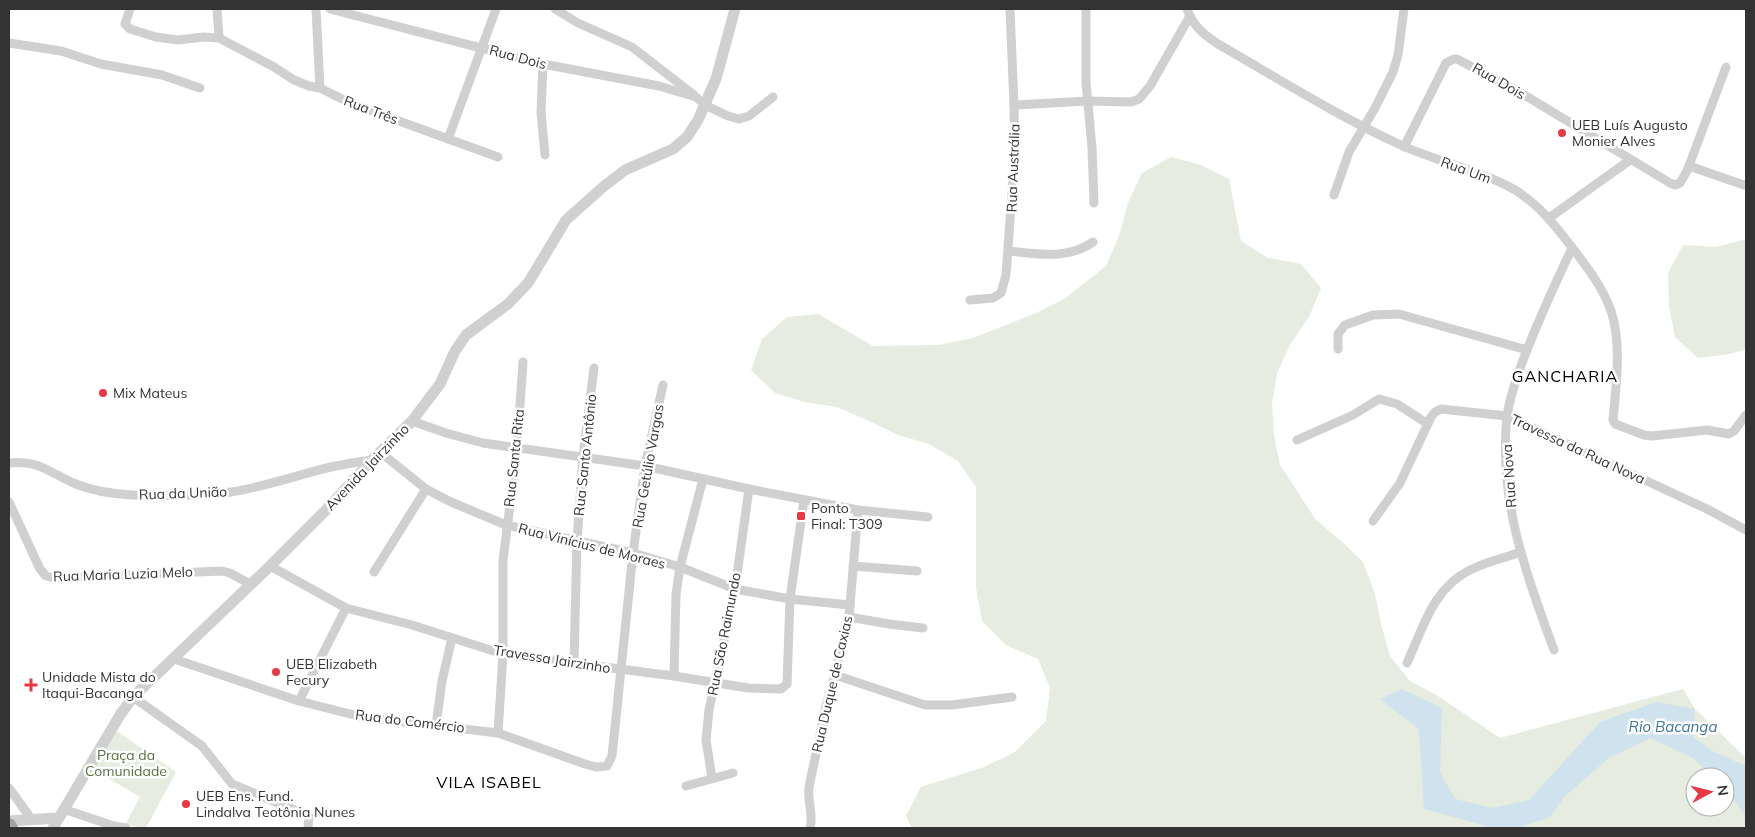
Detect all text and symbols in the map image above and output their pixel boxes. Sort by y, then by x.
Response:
street label: Rua Dois [487,41,549,73]
street label: Rua Dois [1469,59,1529,103]
street label: Rua Três [341,91,401,129]
place label: UEB Luís Augusto Monier Alves [1572,116,1688,150]
street label: Rua Austrália [1002,123,1024,213]
marker: UEB Luís Augusto Monier Alves [1556,127,1568,139]
street label: Rua Um [1438,153,1494,187]
district label: GANCHARIA [1512,366,1618,386]
place label: Mix Mateus [113,384,187,402]
marker: Mix Mateus [97,387,109,399]
street label: Rua Santo Antônio [570,393,600,517]
street label: Rua Getúlio Vargas [628,403,668,529]
street label: Rua Santa Rita [500,408,528,508]
street label: Travessa da Rua Nova [1508,411,1648,487]
street label: Avenida Jairzinho [321,420,413,514]
street label: Rua Nova [1498,444,1520,508]
street label: Rua da União [138,482,228,504]
place label: Ponto Final: T309 [811,499,883,533]
marker: Ponto Final: T309 [795,510,807,522]
street label: Rua Vinícius de Moraes [517,519,668,573]
street label: Rua Maria Luzia Melo [53,563,193,585]
street label: Rua São Raimundo [703,571,745,697]
street label: Rua Duque de Caxias [808,614,856,754]
street label: Travessa Jairzinho [492,641,612,677]
place label: UEB Elizabeth Fecury [286,655,377,689]
marker: UEB Elizabeth Fecury [270,666,282,678]
place label: Unidade Mista do Itaqui-Bacanga [42,668,156,702]
marker: Unidade Mista do Itaqui-Bacanga [24,678,38,692]
street label: Rua do Comércio [354,705,466,737]
water label: Rio Bacanga [1629,717,1717,736]
park label: Praça da Comunidade [85,746,167,780]
north arrow [1685,767,1735,817]
district label: VILA ISABEL [436,772,542,792]
text: N [1713,784,1732,797]
place label: UEB Ens. Fund. Lindalva Teotônia Nunes [196,787,355,821]
marker: UEB Ens. Fund. Lindalva Teotônia Nunes [180,798,192,810]

